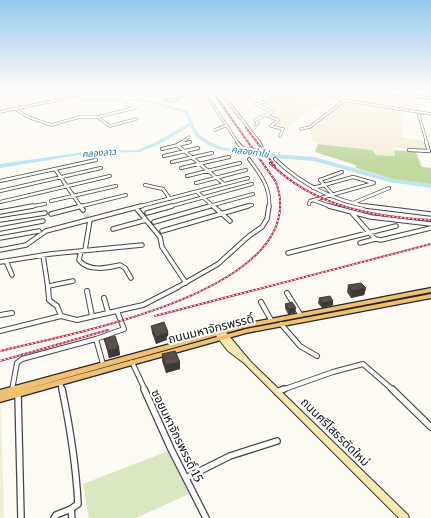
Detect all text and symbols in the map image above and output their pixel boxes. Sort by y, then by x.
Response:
water label: คลองท่าไข่ [231,143,271,160]
water label: คลองลาว [82,146,117,159]
street label: ถนนมหาจักรพรรดิ์ [166,311,255,346]
street label: ซอยมหาจักรพรรดิ์ 15 [148,387,206,485]
street label: ถนนศรีโสธรตัดใหม่ [298,394,373,469]

